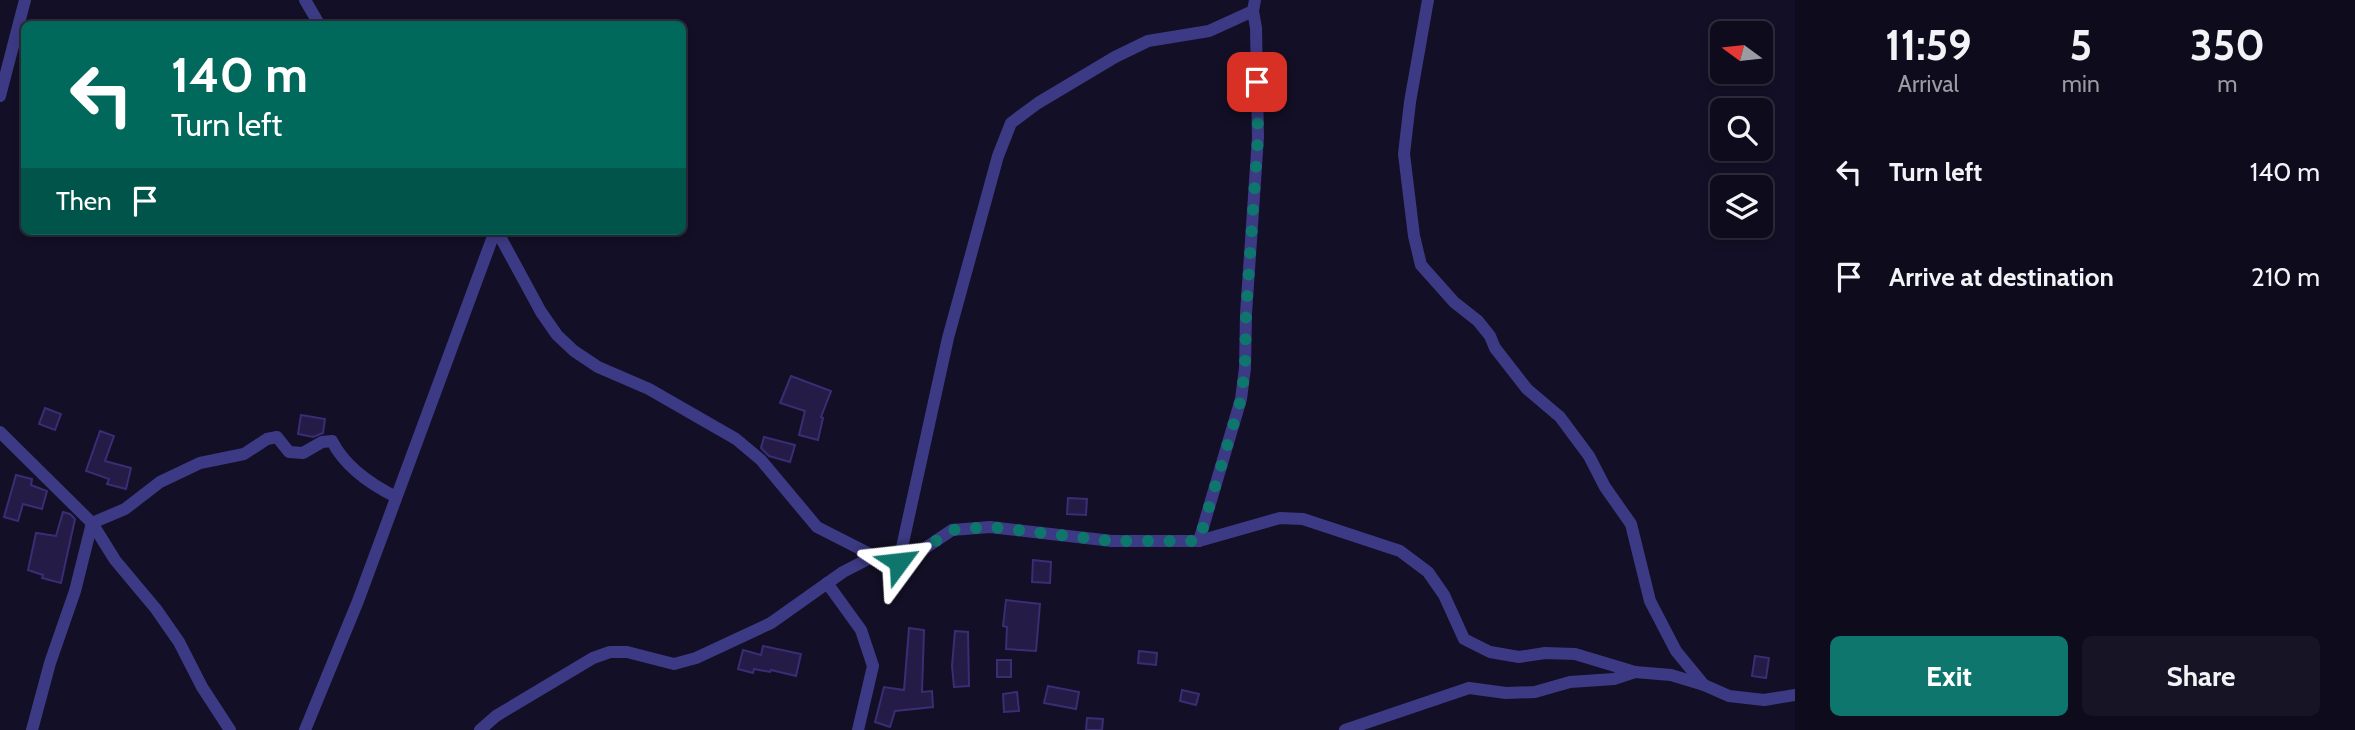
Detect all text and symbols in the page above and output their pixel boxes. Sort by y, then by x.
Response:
text: 11:59 [1885,19,1972,71]
text: 5 [2070,19,2092,71]
text: 350 [2190,19,2265,71]
north arrow [1710,21,1773,84]
map controls [1710,21,1773,238]
text: 140 m [171,45,308,104]
icon: left [56,49,147,140]
pin [1227,52,1287,112]
icon: arrive [1238,63,1276,101]
text: Arrival [1898,70,1959,98]
text: min [2062,70,2100,98]
text: m [2217,70,2237,98]
button: search [1710,98,1773,161]
text: Turn left [171,105,282,144]
icon: left [1830,153,1868,191]
text: Turn left [1889,156,1982,188]
text: 140 m [2250,156,2320,188]
button: layers [1710,175,1773,238]
icon: arrive [126,182,164,220]
text: Then [56,185,112,217]
icon: arrive [1830,258,1868,296]
text: Arrive at destination [1889,261,2114,293]
text: 210 m [2251,261,2320,293]
position arrow [862,525,936,599]
button: Exit [1830,636,2068,716]
button: Share [2082,636,2320,716]

